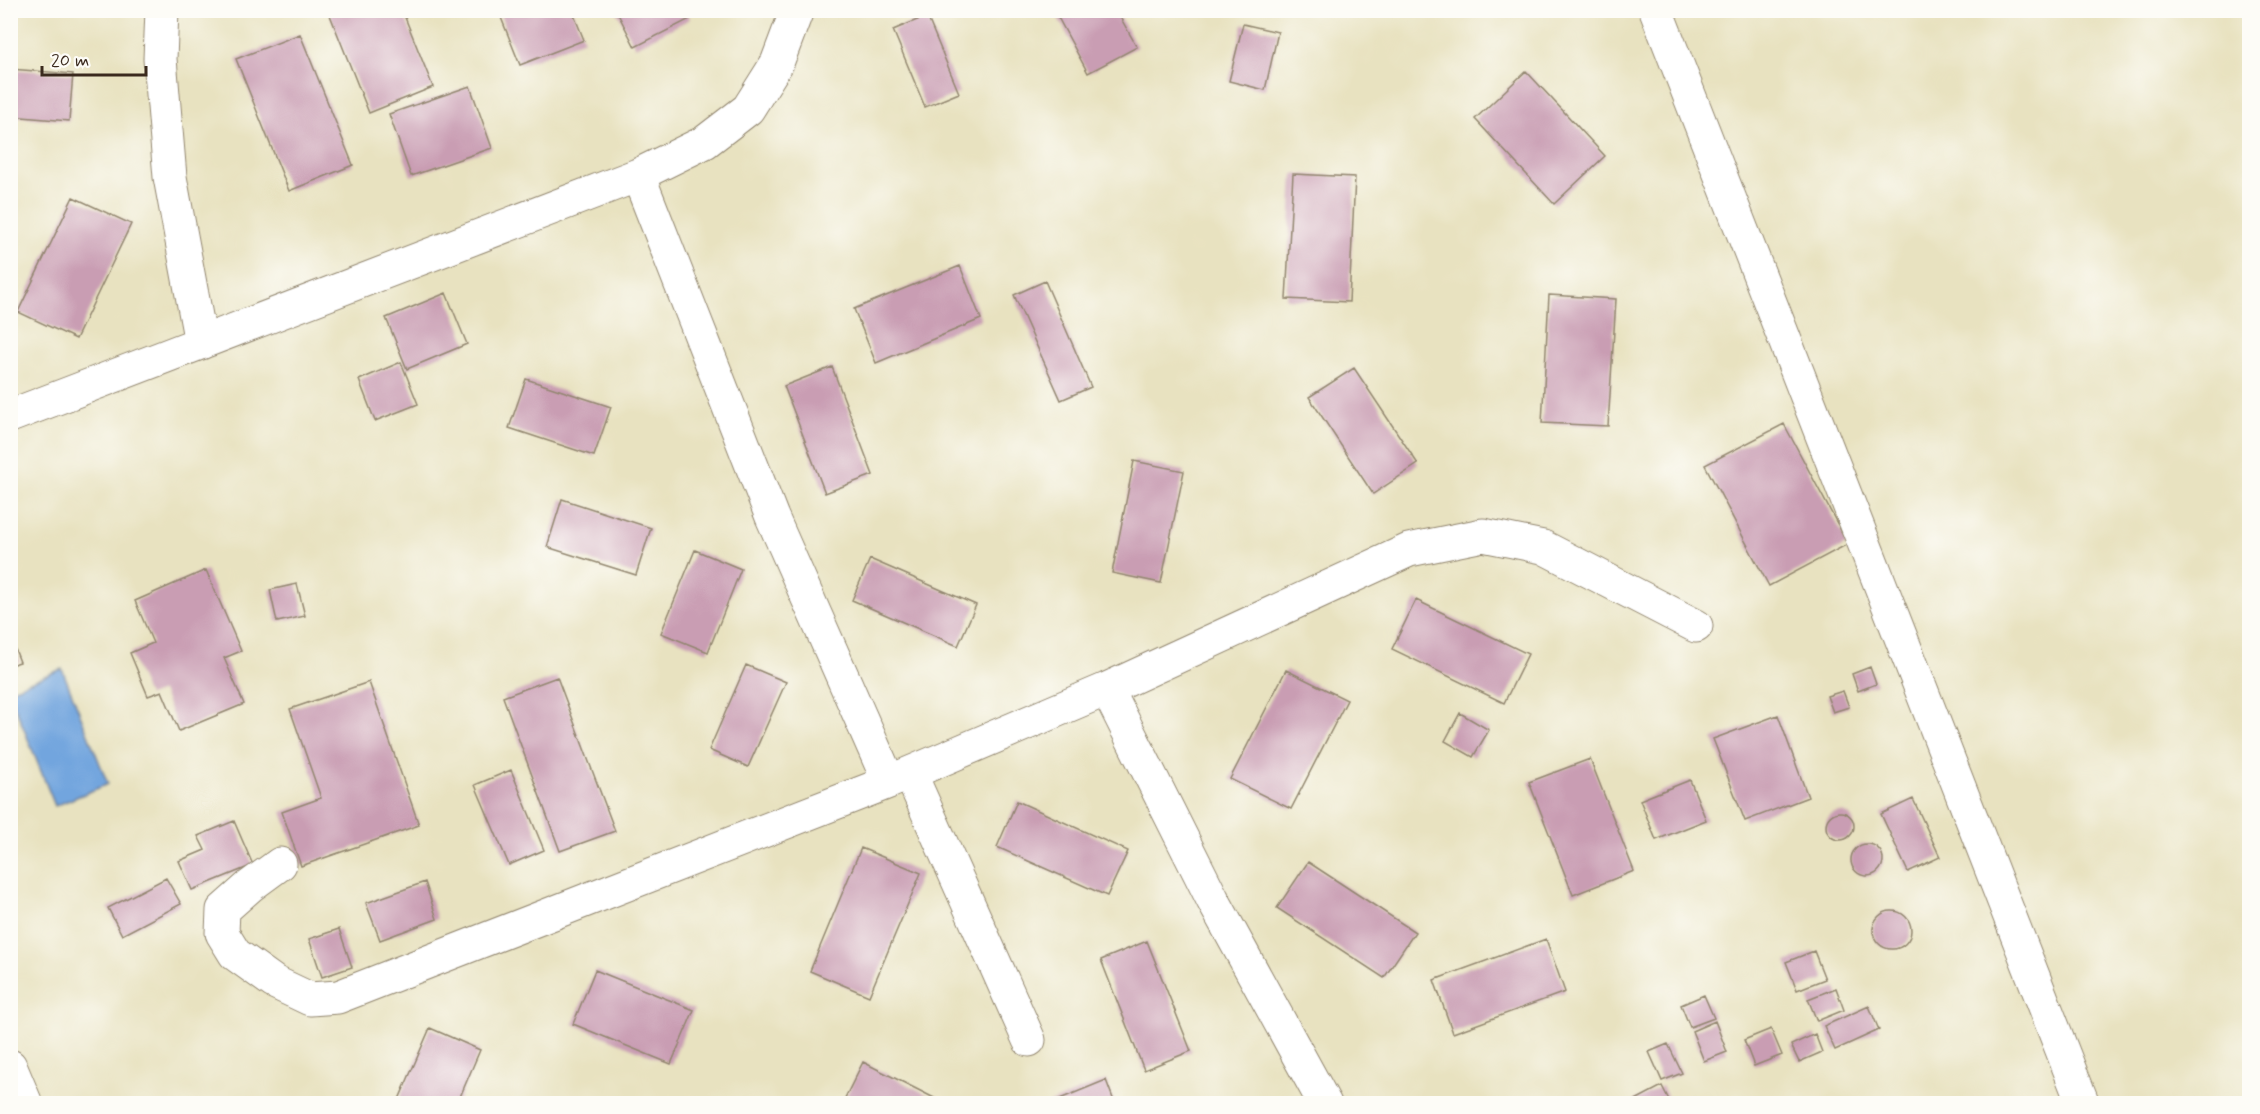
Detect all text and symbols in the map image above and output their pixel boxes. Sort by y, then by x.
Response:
scale bar [42,39,146,77]
text: 20 m [51,49,89,73]

